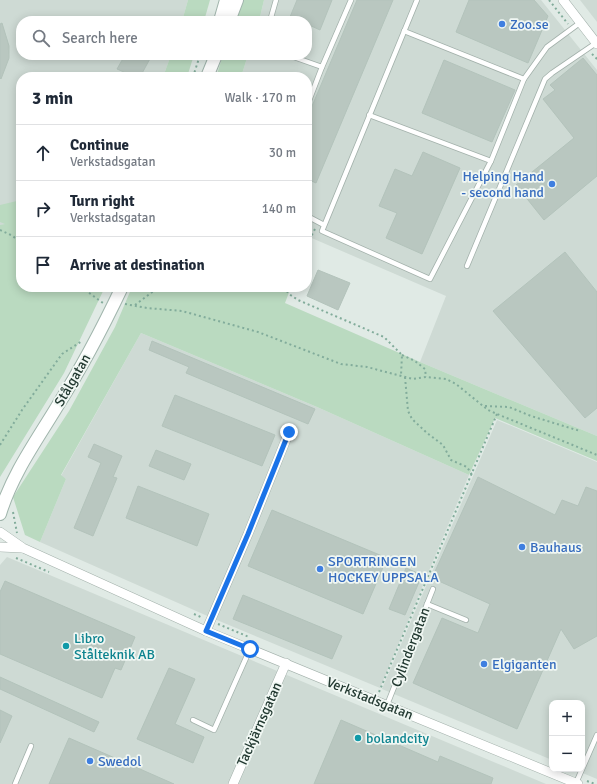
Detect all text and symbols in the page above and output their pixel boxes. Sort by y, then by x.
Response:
search box [16,16,312,60]
place label: Zoo.se [510,16,549,33]
marker: Zoo.se [497,19,507,29]
icon: search [30,27,52,49]
text: Search here [62,29,138,47]
text: 3 min [32,88,73,109]
text: Walk · 170 m [225,90,296,106]
text: Continue [70,136,129,154]
icon: ahead [32,142,54,164]
text: 30 m [269,145,296,161]
text: Verkstadsgatan [70,154,156,170]
place label: Helping Hand - second hand [461,168,544,201]
marker: Helping Hand - second hand [547,179,557,189]
text: Turn right [70,192,135,210]
icon: right [32,198,54,220]
text: 140 m [262,201,296,217]
text: Verkstadsgatan [70,210,156,226]
icon: arrive [32,254,54,276]
text: Arrive at destination [70,256,205,274]
street label: Stålgatan [51,351,94,410]
route end [280,423,298,441]
place label: Bauhaus [530,539,582,556]
marker: Bauhaus [517,542,527,552]
place label: SPORTRINGEN HOCKEY UPPSALA [328,553,439,586]
marker: SPORTRINGEN HOCKEY UPPSALA [315,564,325,574]
street label: Cylindergatan [387,605,433,689]
place label: Libro Stålteknik AB [74,630,155,663]
route start [241,640,259,658]
marker: Libro Stålteknik AB [61,641,71,651]
place label: Elgiganten [492,656,557,673]
marker: Elgiganten [479,659,489,669]
street label: Verkstadsgatan [324,673,416,724]
street label: Tackjärnsgatan [233,679,286,769]
map controls [549,700,585,772]
button: + [549,700,585,736]
place label: bolandcity [366,730,429,747]
marker: bolandcity [353,733,363,743]
button: − [549,736,585,772]
place label: Swedol [98,753,141,770]
marker: Swedol [85,756,95,766]

